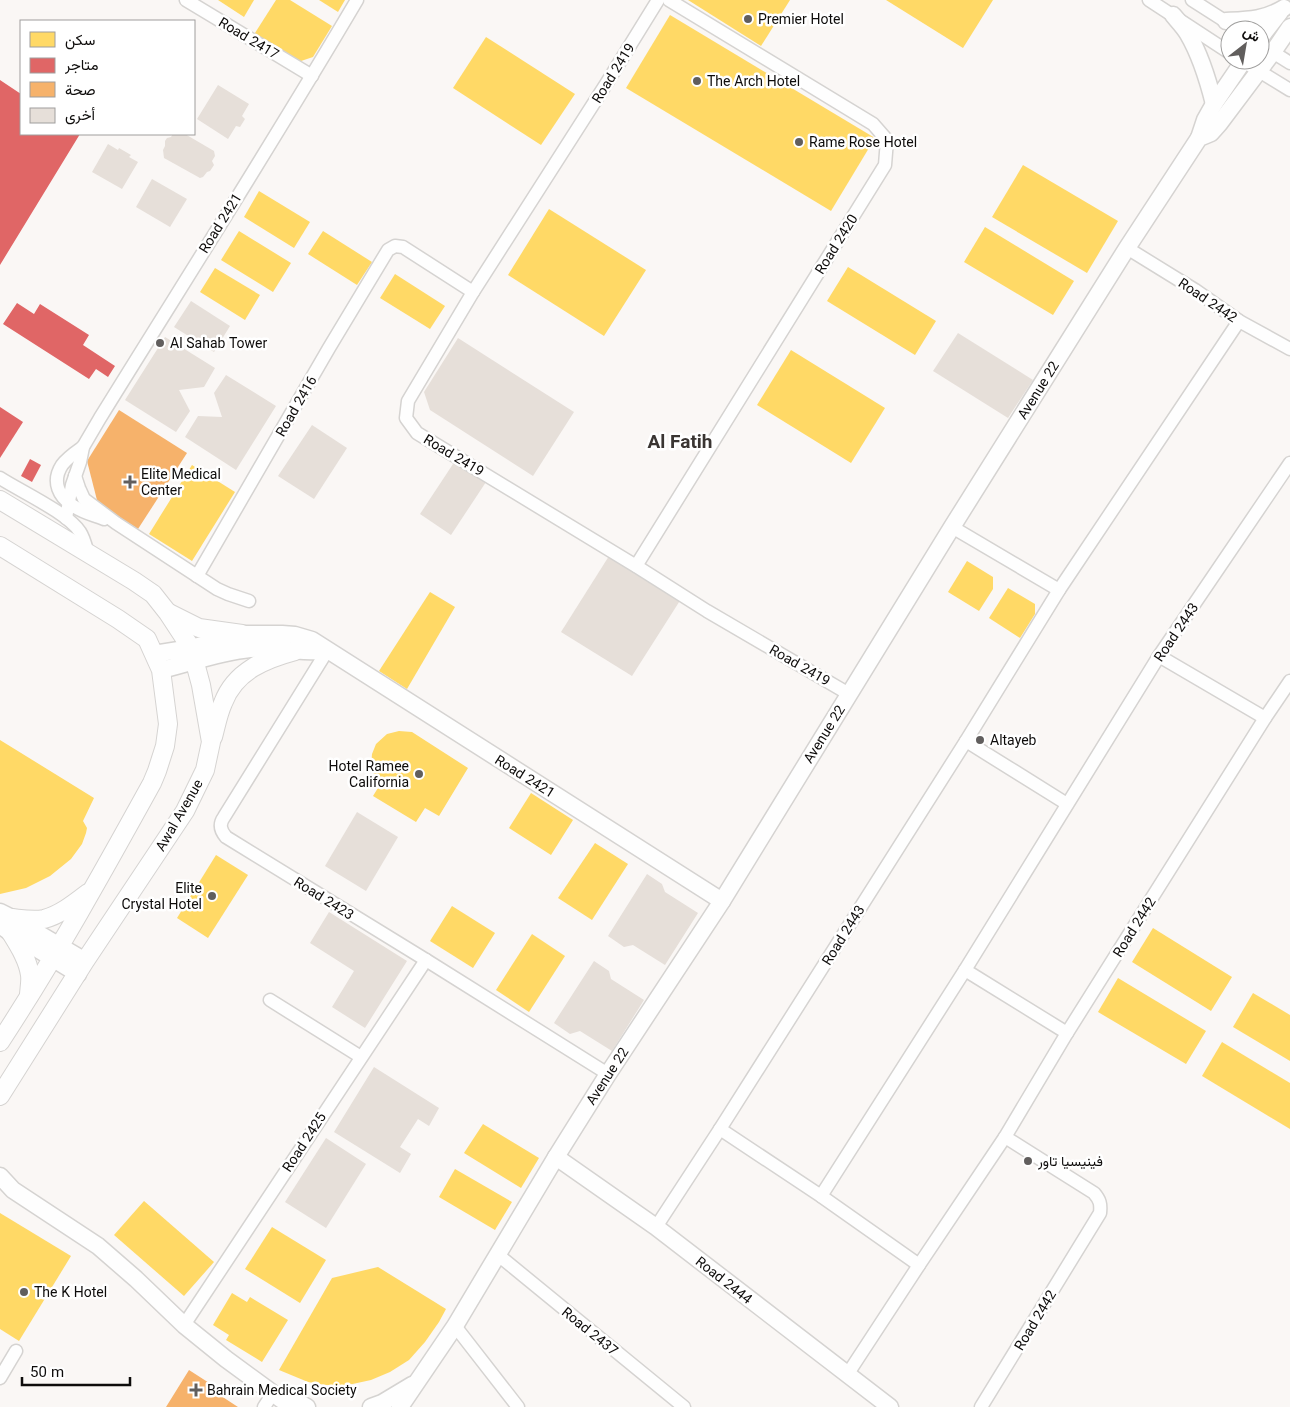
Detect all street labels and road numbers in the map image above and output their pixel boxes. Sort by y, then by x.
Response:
street label: Road 2417 [213,13,283,67]
street label: Road 2419 [588,40,642,108]
street label: Road 2421 [195,190,249,258]
street label: Road 2420 [811,211,865,279]
street label: Road 2442 [1173,274,1241,330]
street label: Avenue 22 [1013,357,1066,425]
street label: Road 2416 [271,372,324,442]
street label: Road 2419 [418,430,488,483]
street label: Road 2443 [1150,599,1206,667]
street label: Road 2419 [764,640,834,693]
street label: Avenue 22 [799,701,852,769]
street label: Road 2421 [490,751,558,805]
street label: Awal Avenue [151,776,210,856]
street label: Road 2423 [289,873,357,927]
street label: Road 2442 [1109,894,1163,962]
street label: Road 2443 [818,902,872,970]
street label: Avenue 22 [582,1044,636,1110]
street label: Road 2425 [278,1109,333,1177]
street label: Road 2444 [689,1252,756,1311]
street label: Road 2442 [1010,1286,1064,1356]
street label: Road 2437 [556,1303,622,1362]

